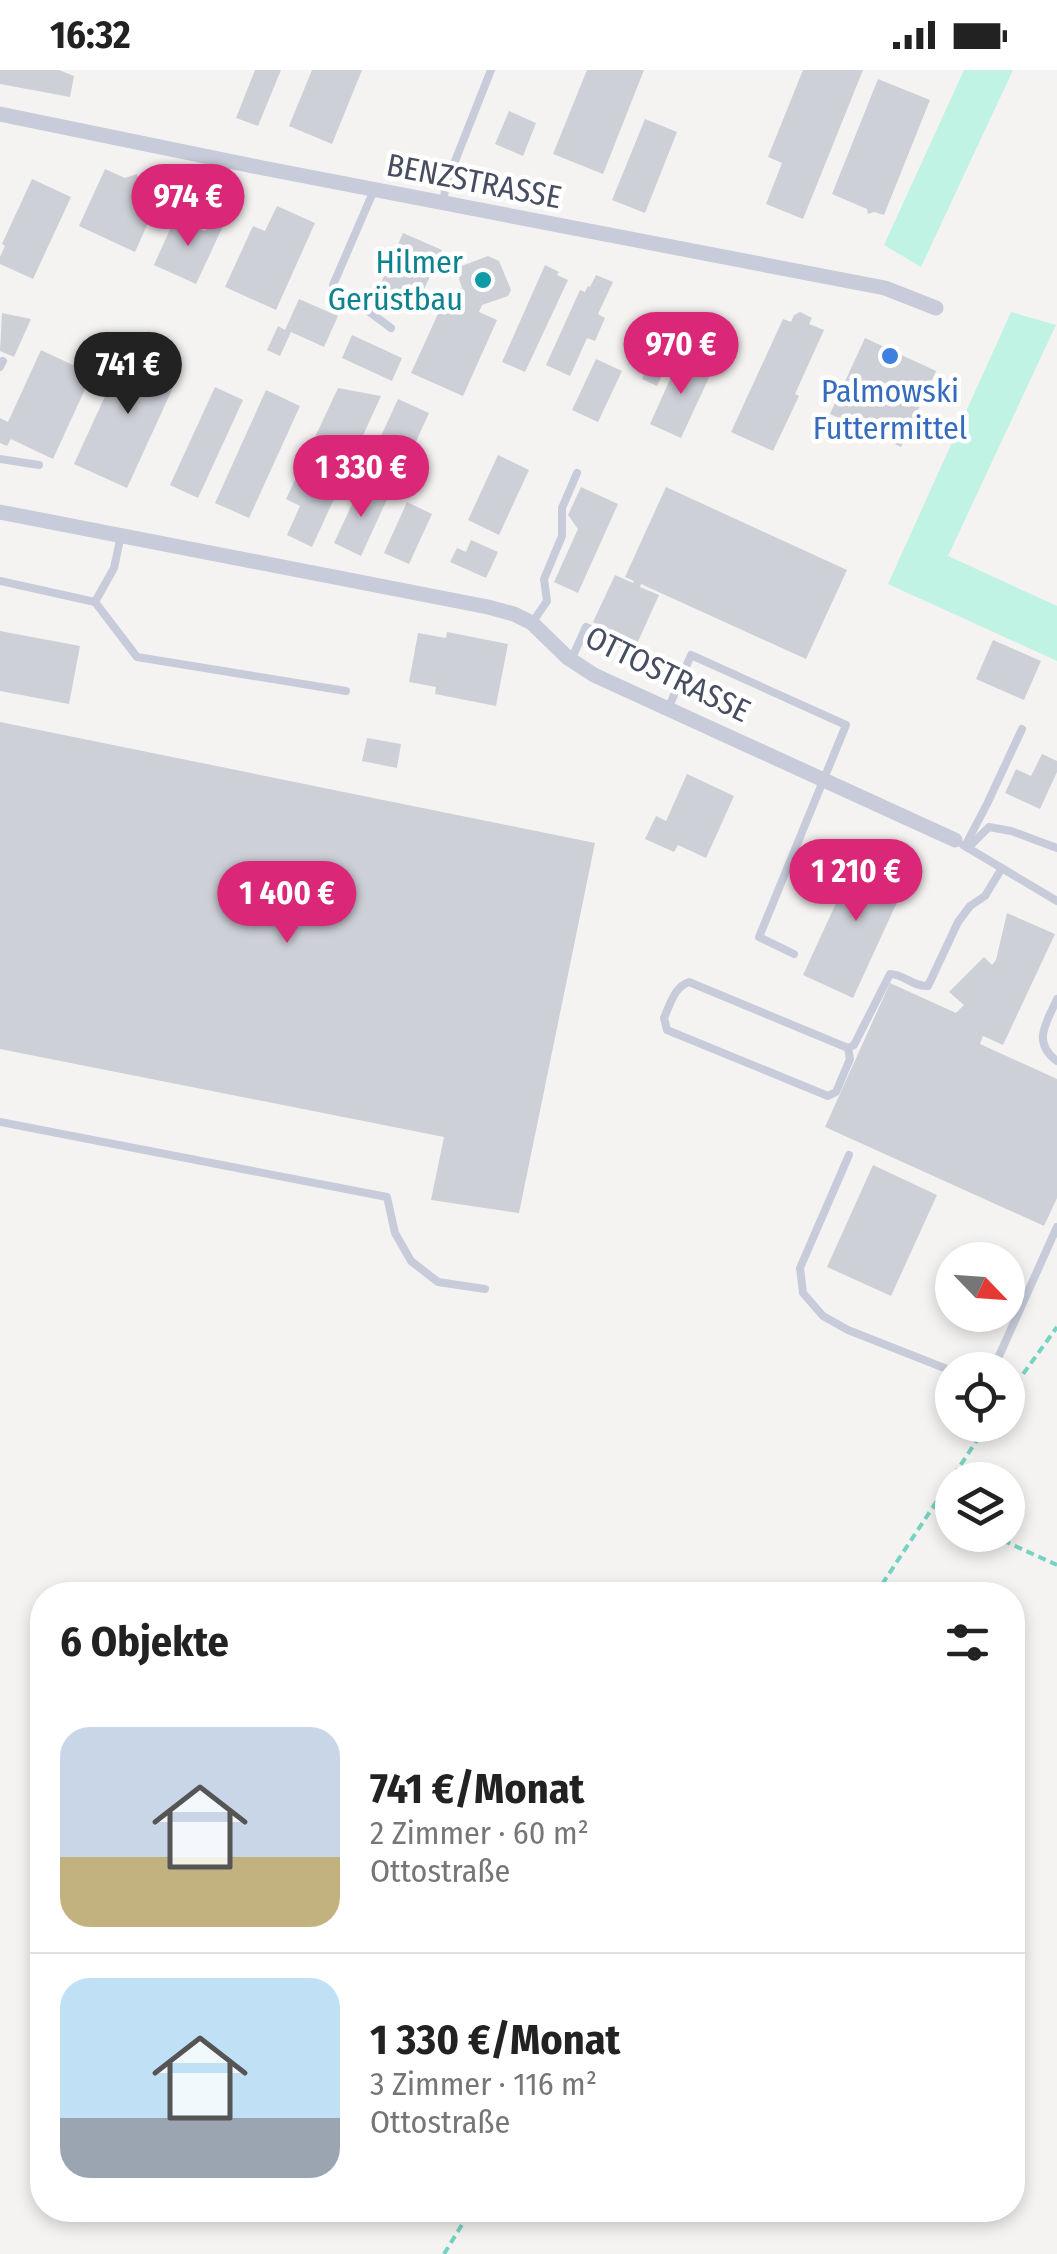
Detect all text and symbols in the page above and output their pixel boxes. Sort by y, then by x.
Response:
text: 16:32 [50,12,131,58]
street label: BENZSTRASSE [383,145,565,217]
pin: 974 € [118,164,258,249]
text: 974 € [153,177,223,215]
place label: Hilmer Gerüstbau [328,243,463,318]
marker: Hilmer Gerüstbau [472,269,494,291]
pin: 970 € [611,312,751,397]
text: 970 € [646,325,716,363]
pin: 741 € [58,332,198,417]
text: 741 € [96,345,160,383]
marker: Palmowski Futtermittel [879,345,901,367]
place label: Palmowski Futtermittel [813,372,967,447]
pin: 1 330 € [269,435,453,520]
text: 1 330 € [315,448,407,486]
street label: OTTOSTRASSE [580,618,756,730]
pin: 1 210 € [764,839,948,924]
text: 1 210 € [811,852,901,890]
pin: 1 400 € [195,861,379,946]
text: 1 400 € [239,874,335,912]
north arrow [935,1242,1025,1332]
map controls [935,1242,1025,1552]
button: locate [935,1352,1025,1442]
button: layers [935,1462,1025,1552]
icon: filters [940,1615,995,1670]
text: 6 Objekte [60,1617,229,1667]
text: 741 €/Monat [370,1764,584,1814]
icon: home [140,1767,260,1887]
text: 2 Zimmer · 60 m² [370,1814,589,1852]
text: Ottostraße [370,1852,510,1890]
text: 1 330 €/Monat [370,2015,620,2065]
icon: home [140,2018,260,2138]
text: 3 Zimmer · 116 m² [370,2065,597,2103]
text: Ottostraße [370,2103,510,2141]

